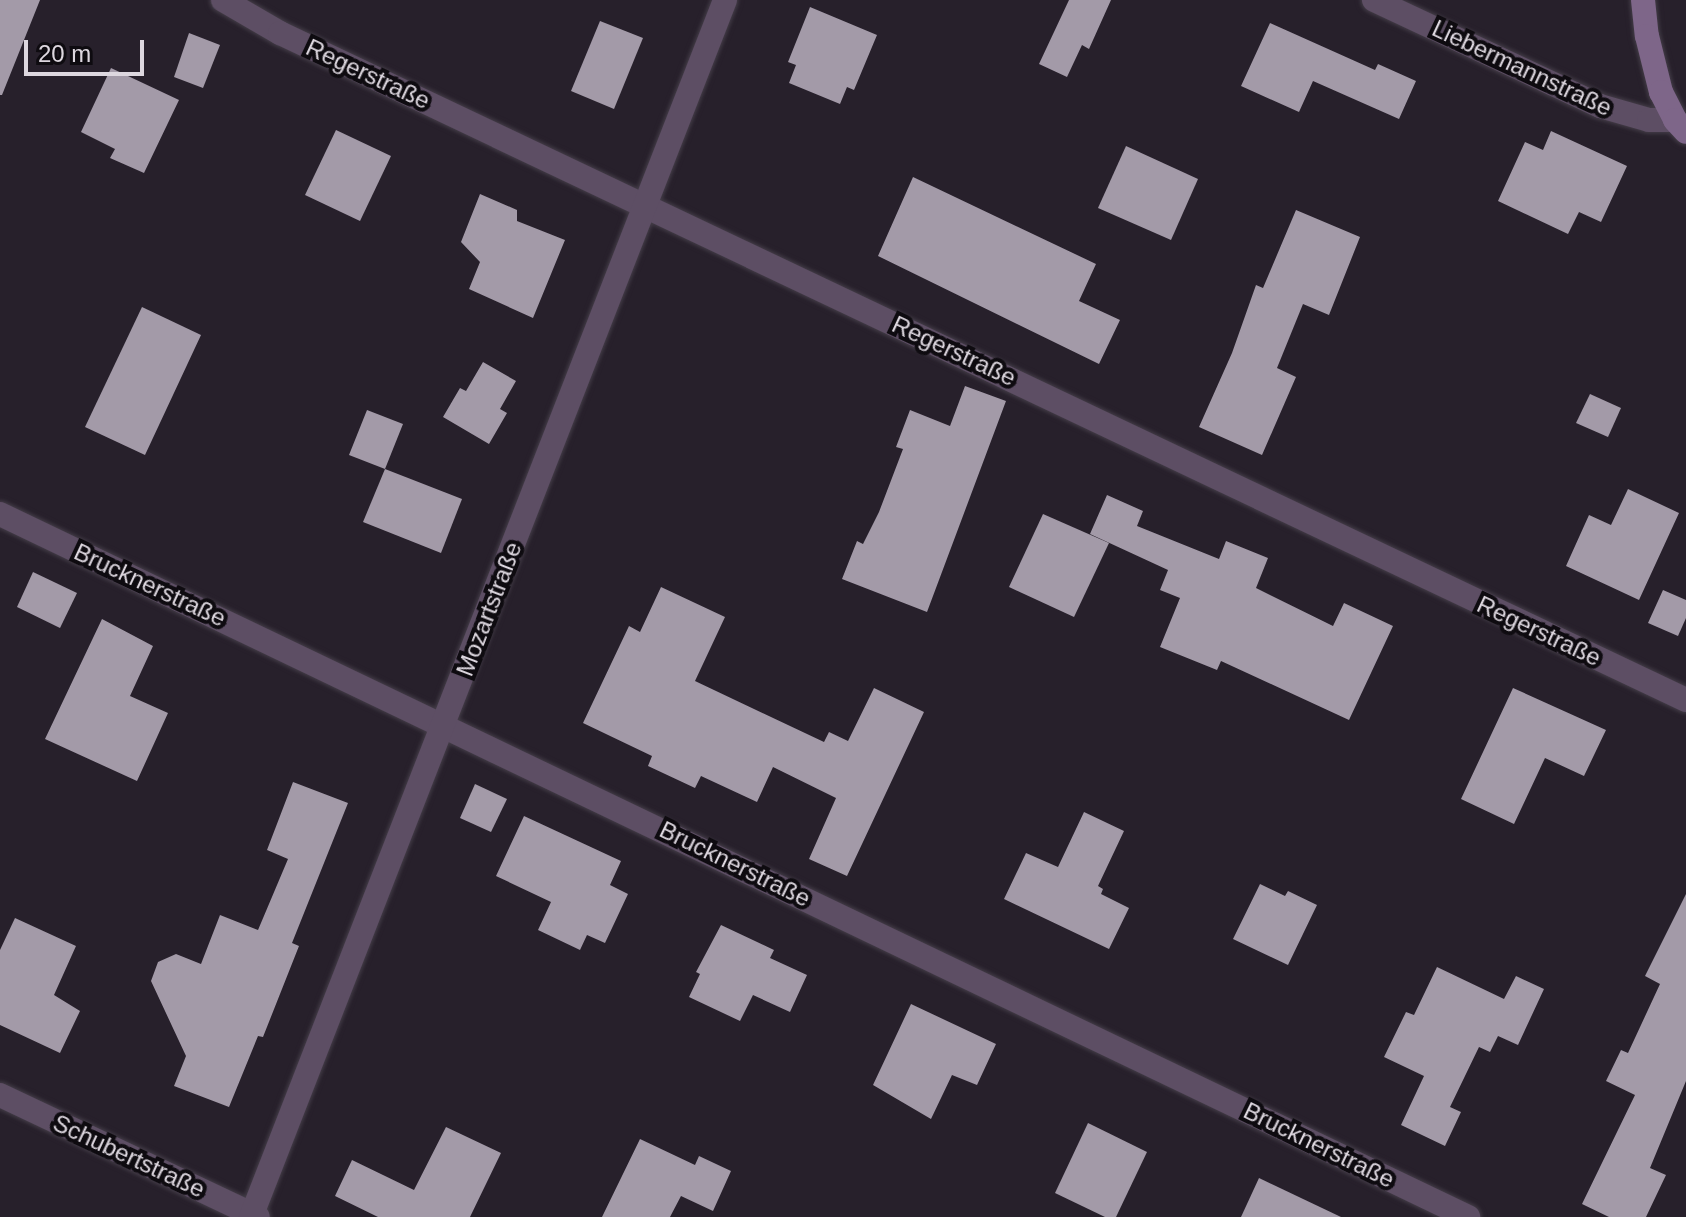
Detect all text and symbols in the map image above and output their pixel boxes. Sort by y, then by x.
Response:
street label: Liebermannstraße [1428,14,1616,122]
scale bar [28,24,148,74]
street label: Regerstraße [301,33,435,115]
text: 20 m [38,40,91,67]
street label: Regerstraße [887,310,1021,392]
street label: Brucknerstraße [70,537,230,633]
street label: Mozartstraße [450,538,528,680]
street label: Regerstraße [1472,590,1606,672]
street label: Brucknerstraße [655,815,815,913]
street label: Brucknerstraße [1239,1096,1399,1194]
street label: Schubertstraße [49,1108,209,1204]

